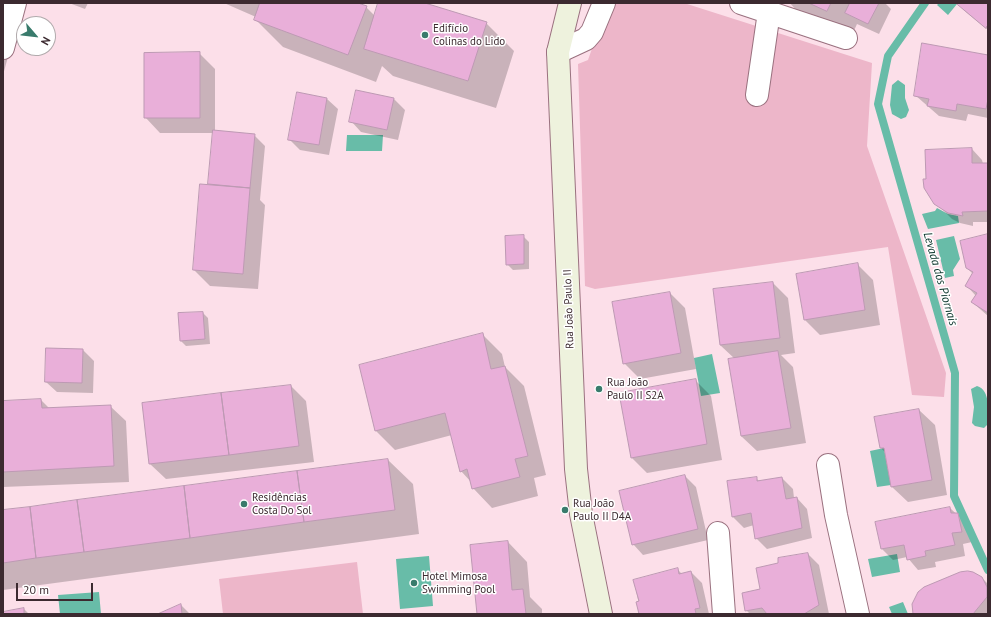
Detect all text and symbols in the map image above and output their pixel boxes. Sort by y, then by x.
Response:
north arrow [16,16,56,56]
place label: Edifício Colinas do Lido [433,22,505,48]
marker: Edifício Colinas do Lido [420,30,430,40]
text: N [38,35,54,48]
water label: Levada dos Piornais [920,231,960,327]
street label: Rua João Paulo II [561,269,577,349]
place label: Rua João Paulo II S2A [607,376,664,402]
marker: Rua João Paulo II S2A [594,384,604,394]
place label: Residências Costa Do Sol [252,491,312,517]
place label: Rua João Paulo II D4A [573,497,631,523]
marker: Residências Costa Do Sol [239,499,249,509]
marker: Rua João Paulo II D4A [560,505,570,515]
place label: Hotel Mimosa Swimming Pool [422,570,495,596]
scale bar [18,575,95,601]
marker: Hotel Mimosa Swimming Pool [409,578,419,588]
text: 20 m [23,582,49,597]

